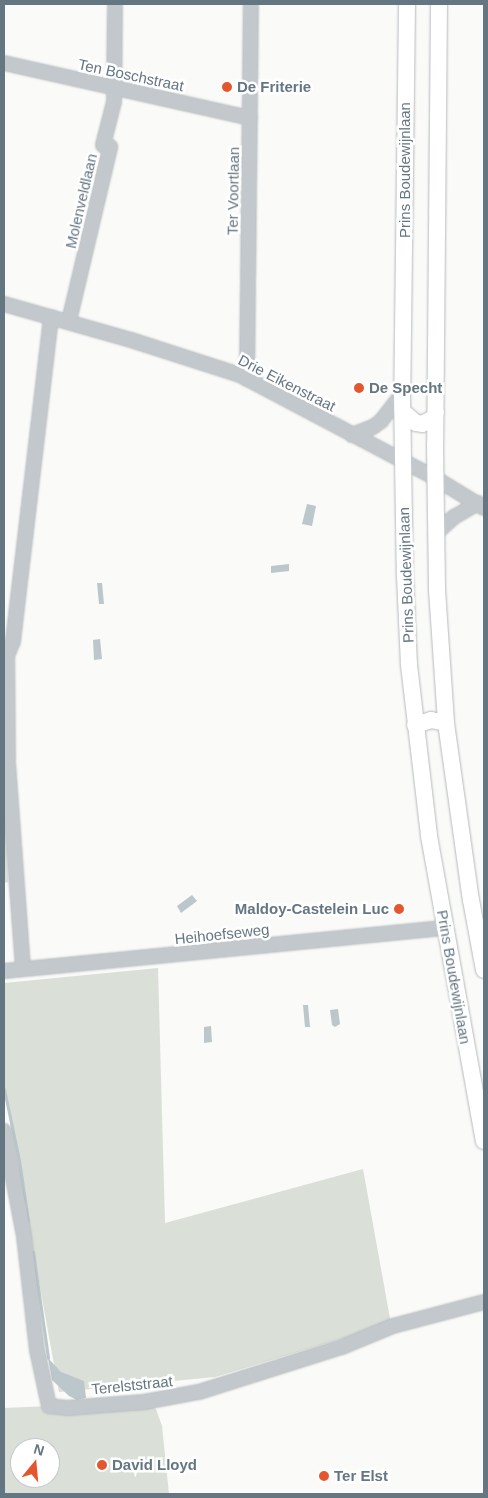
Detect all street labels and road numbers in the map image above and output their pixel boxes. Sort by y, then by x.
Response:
street label: Ten Boschstraat [77,55,185,95]
street label: Prins Boudewijnlaan [396,102,414,238]
street label: Ter Voortlaan [223,147,243,235]
street label: Molenveldlaan [61,152,101,250]
street label: Drie Eikenstraat [235,351,339,415]
street label: Prins Boudewijnlaan [395,507,417,643]
street label: Prins Boudewijnlaan [433,909,475,1045]
street label: Heihoefseweg [174,920,270,948]
street label: Terelststraat [90,1372,174,1398]

